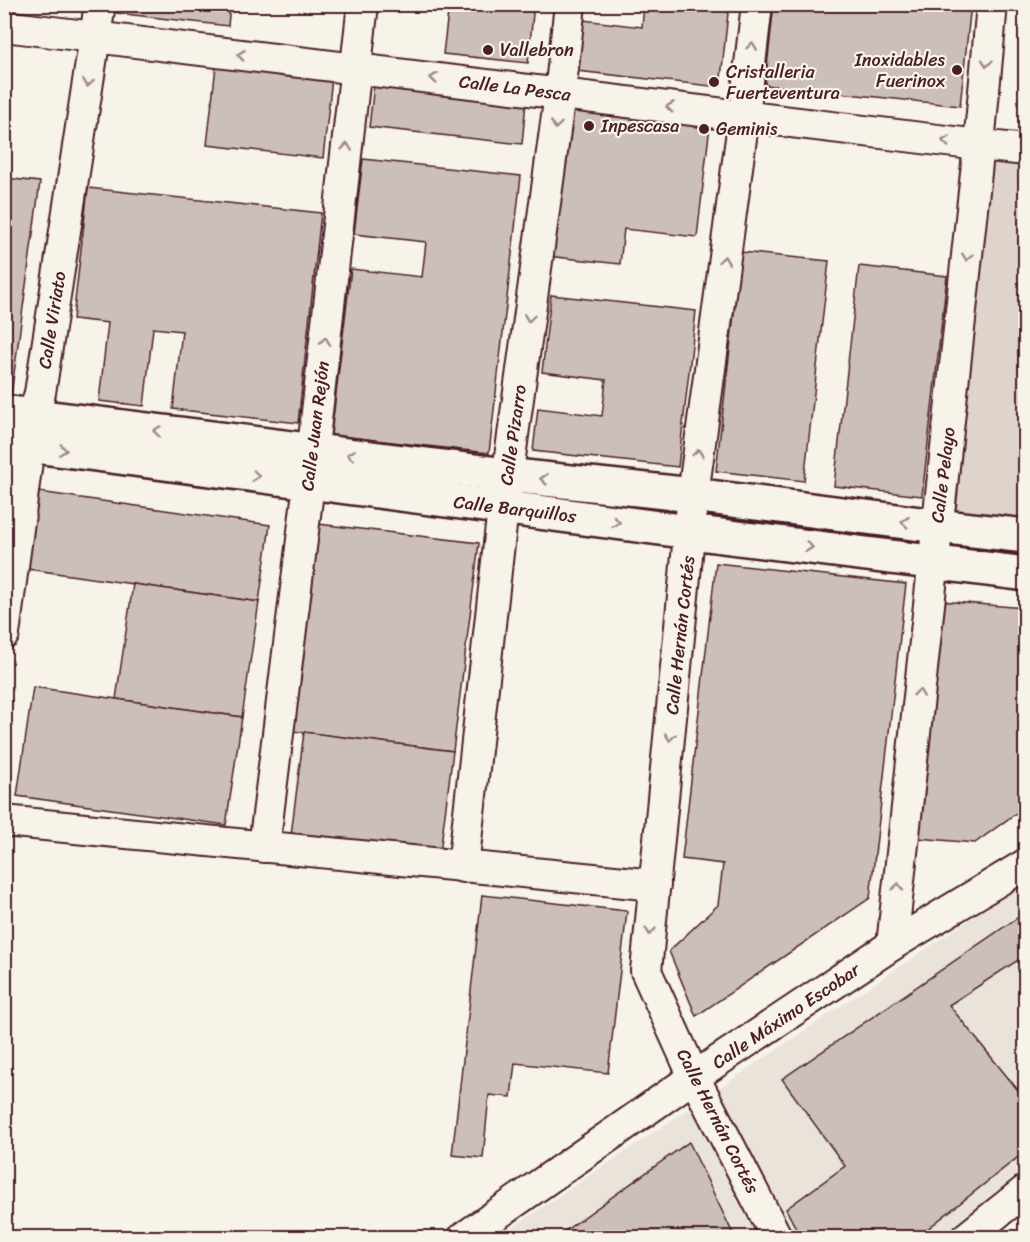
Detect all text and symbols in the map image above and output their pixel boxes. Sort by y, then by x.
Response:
place label: Vallebron [500,34,574,66]
one-way arrow [745,41,758,50]
marker: Vallebron [481,43,495,57]
place label: Inoxidables Fuerinox [854,44,946,97]
one-way arrow [236,49,245,61]
place label: Cristalleria Fuerteventura [726,56,840,109]
one-way arrow [981,58,994,67]
marker: Inoxidables Fuerinox [950,63,964,77]
street label: Calle La Pesca [457,65,574,111]
one-way arrow [430,73,439,85]
marker: Cristalleria Fuerteventura [707,75,721,89]
one-way arrow [82,78,95,88]
one-way arrow [665,102,674,114]
place label: Inpescasa [600,110,679,142]
place label: Geminis [716,113,778,145]
marker: Inpescasa [582,119,596,133]
one-way arrow [550,121,562,130]
marker: Geminis [697,122,711,136]
one-way arrow [942,135,951,148]
one-way arrow [340,143,353,152]
one-way arrow [961,252,974,261]
one-way arrow [718,255,730,264]
street label: Calle Viriato [29,269,76,371]
one-way arrow [523,314,536,323]
one-way arrow [318,337,331,346]
street label: Calle Juan Rejón [291,359,339,493]
street label: Calle Pizarro [490,383,536,487]
street label: Calle Pelayo [921,425,965,525]
one-way arrow [153,426,162,438]
one-way arrow [58,443,67,455]
one-way arrow [346,449,355,462]
one-way arrow [692,449,704,458]
one-way arrow [251,469,260,481]
one-way arrow [540,473,549,486]
street label: Calle Barquillos [452,486,579,532]
one-way arrow [611,516,620,528]
one-way arrow [900,516,909,529]
one-way arrow [805,540,814,552]
street label: Calle Hernán Cortés [656,553,704,716]
one-way arrow [912,688,925,697]
one-way arrow [664,732,677,741]
one-way arrow [891,882,904,891]
one-way arrow [644,926,657,935]
street label: Calle Máximo Escobar [705,953,868,1078]
street label: Calle Hernán Cortés [668,1043,769,1200]

